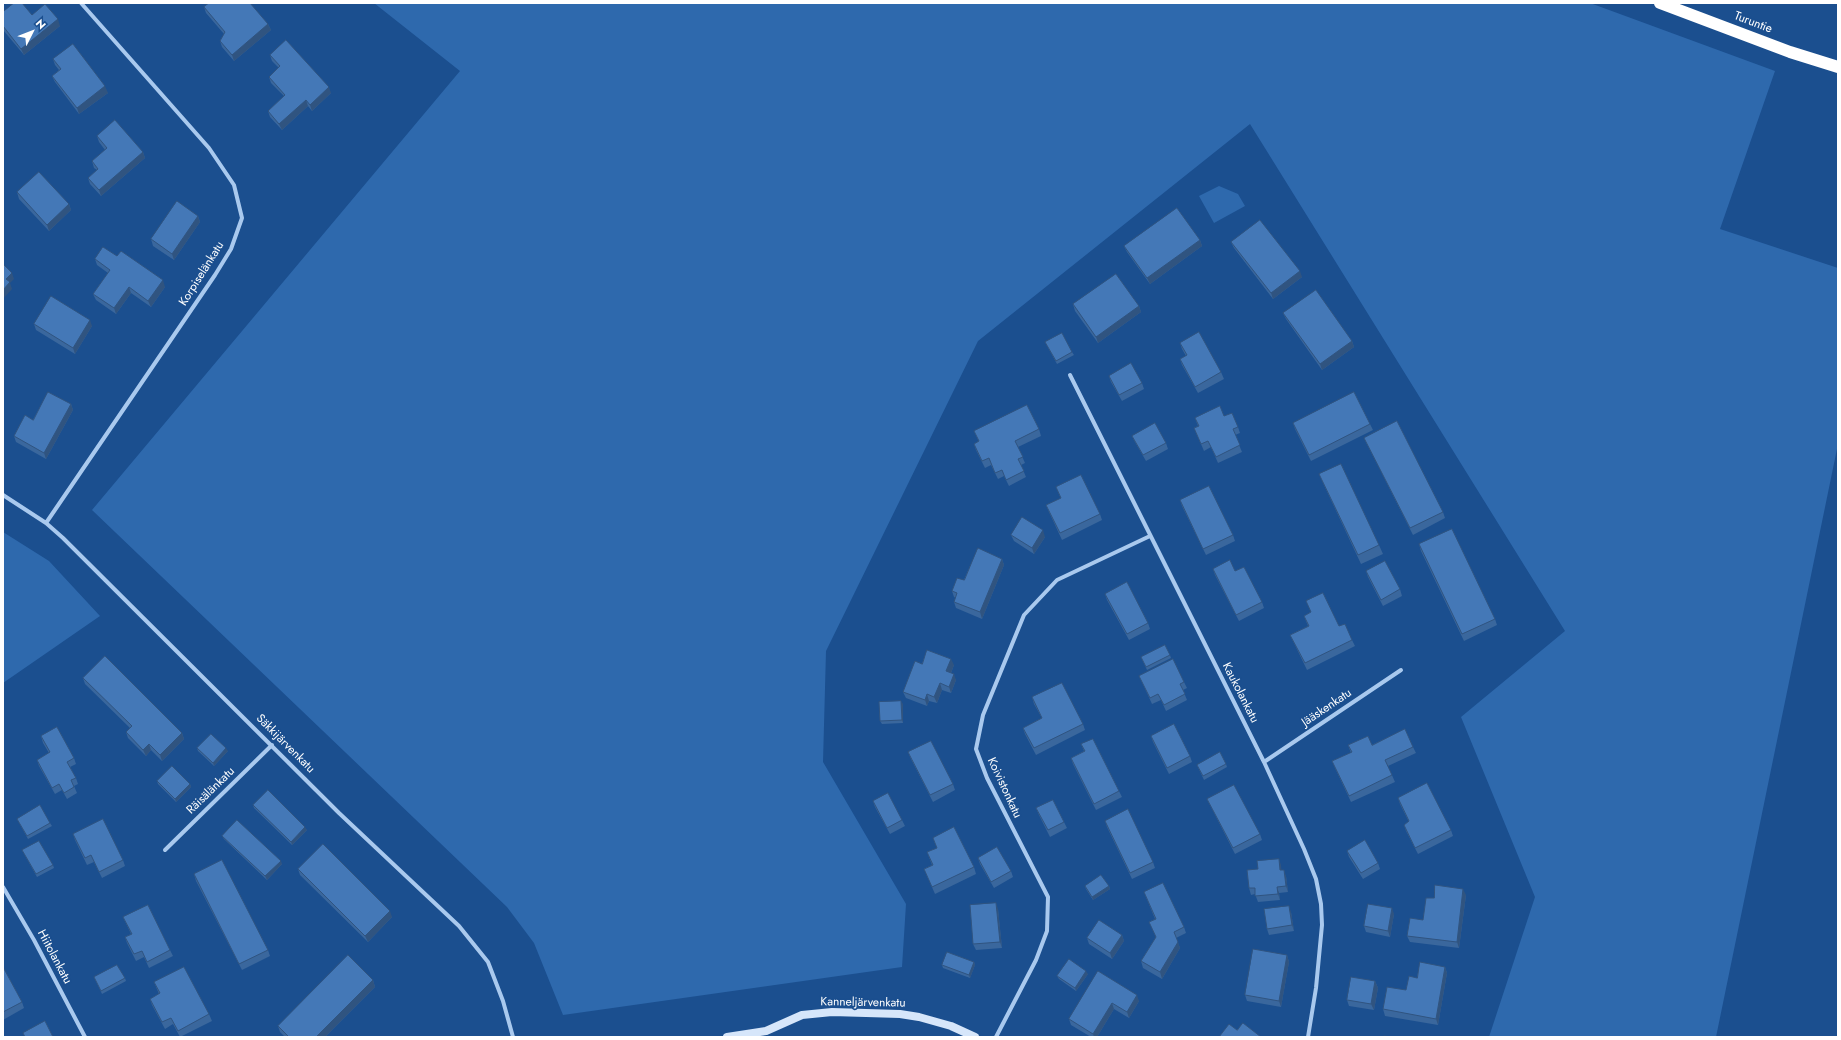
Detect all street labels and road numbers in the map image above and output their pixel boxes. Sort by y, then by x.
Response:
street label: Turuntie [1732,9,1774,37]
street label: Korpiselänkatu [177,239,227,309]
street label: Kaukolankatu [1219,661,1261,725]
street label: Jääskenkatu [1299,686,1355,730]
street label: Säkkijärvenkatu [253,712,317,776]
street label: Koivistonkatu [984,755,1024,821]
street label: Räisälänkatu [184,764,238,818]
street label: Hiitolankatu [34,927,74,987]
street label: Kanneljärvenkatu [820,995,906,1011]

